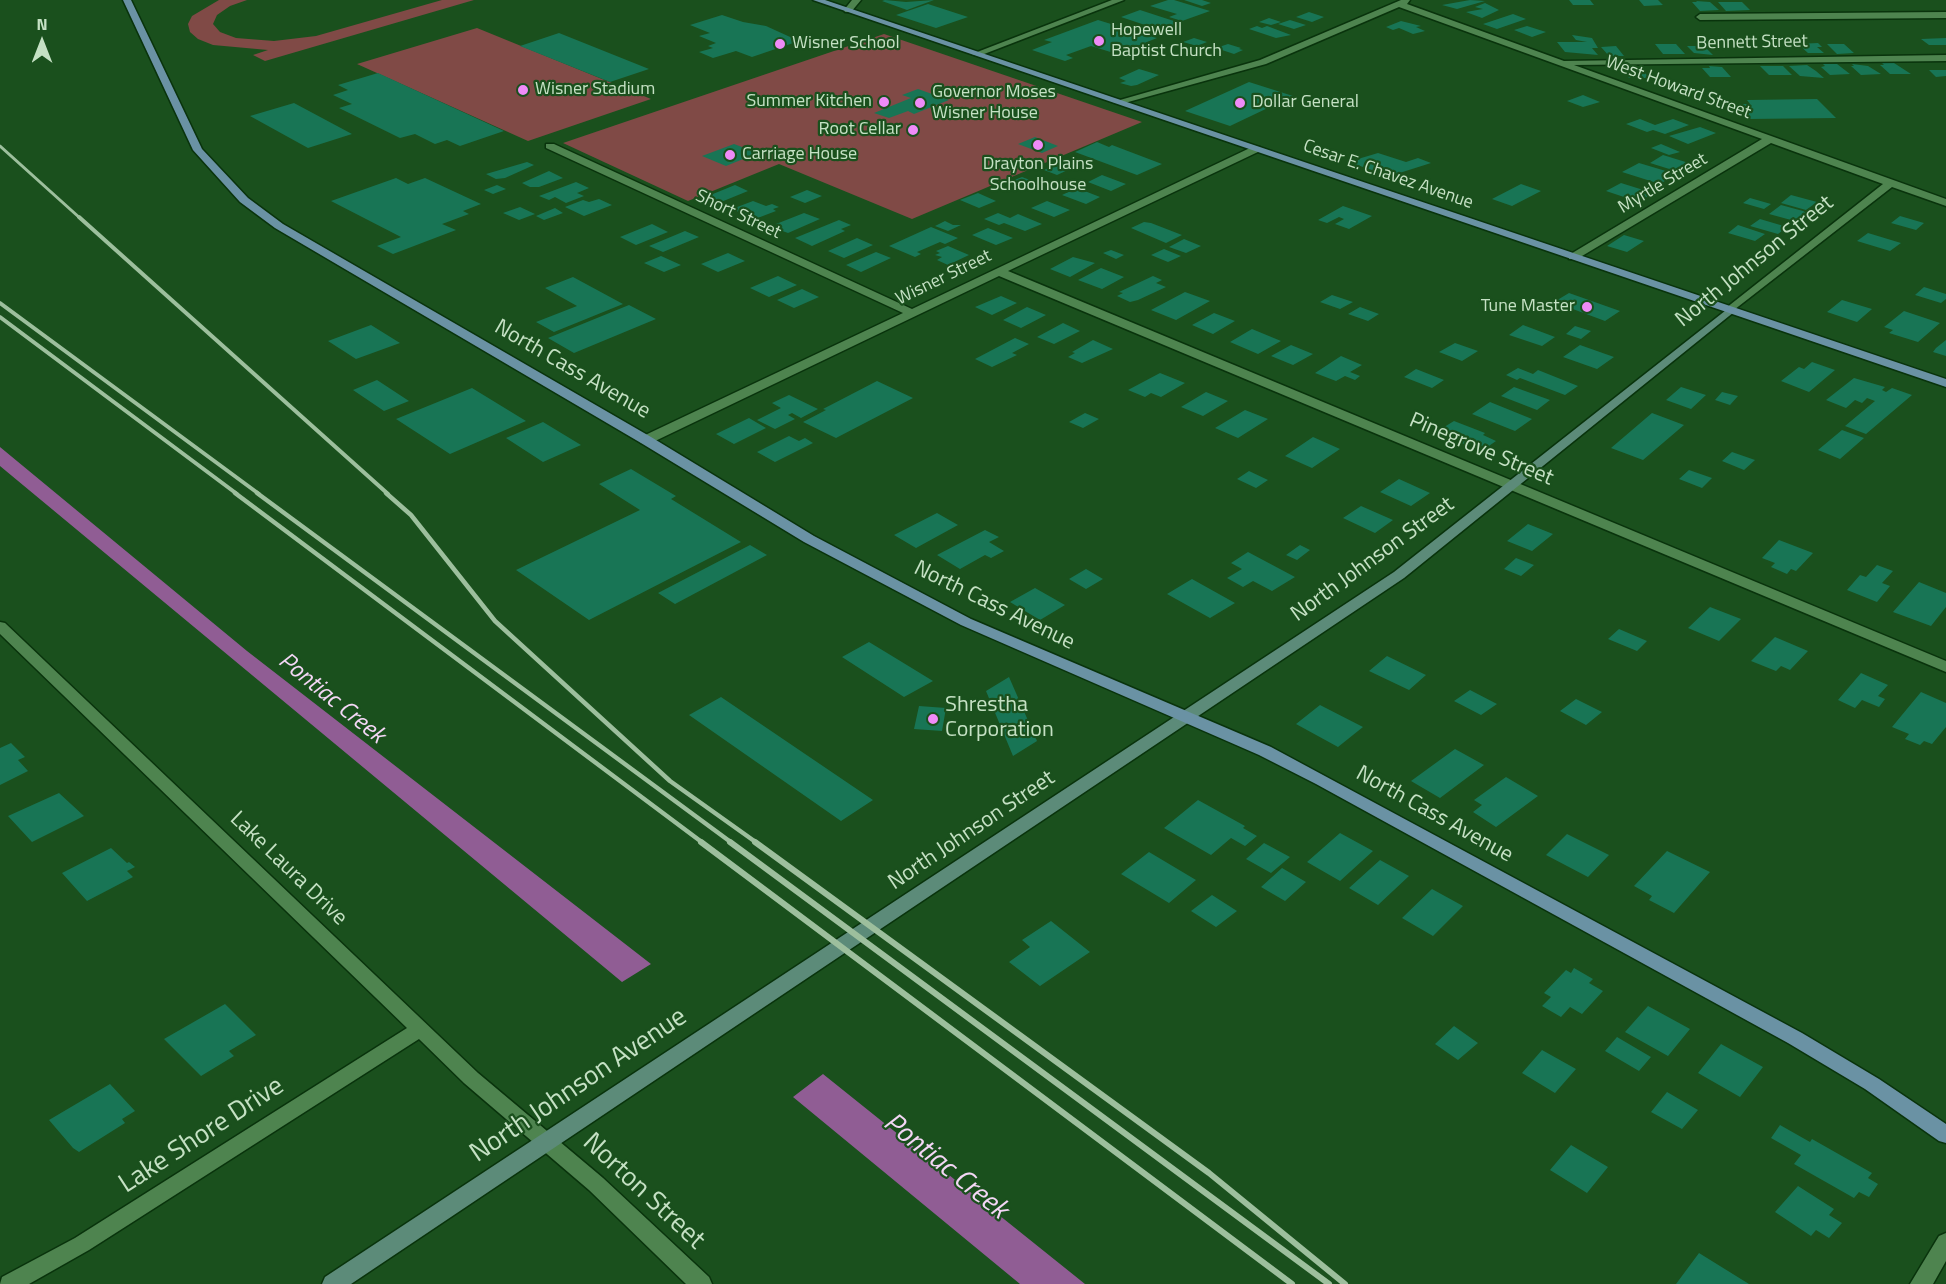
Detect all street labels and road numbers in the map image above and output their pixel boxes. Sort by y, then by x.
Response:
street label: Bennett Street [1696,31,1808,55]
street label: West Howard Street [1602,52,1754,124]
street label: Cesar E. Chavez Avenue [1300,136,1476,214]
street label: Myrtle Street [1615,149,1711,219]
street label: Short Street [692,186,784,244]
street label: North Johnson Street [1671,190,1839,334]
street label: Wisner Street [893,246,995,310]
street label: North Cass Avenue [489,315,655,425]
street label: Pinegrove Street [1405,408,1557,492]
street label: North Johnson Street [1286,492,1460,628]
street label: North Cass Avenue [909,556,1079,656]
street label: North Cass Avenue [1351,761,1517,869]
street label: North Johnson Street [884,766,1060,896]
street label: Lake Laura Drive [224,807,352,931]
street label: North Johnson Avenue [465,1001,693,1171]
street label: Lake Shore Drive [114,1071,290,1201]
street label: Norton Street [575,1127,711,1257]

